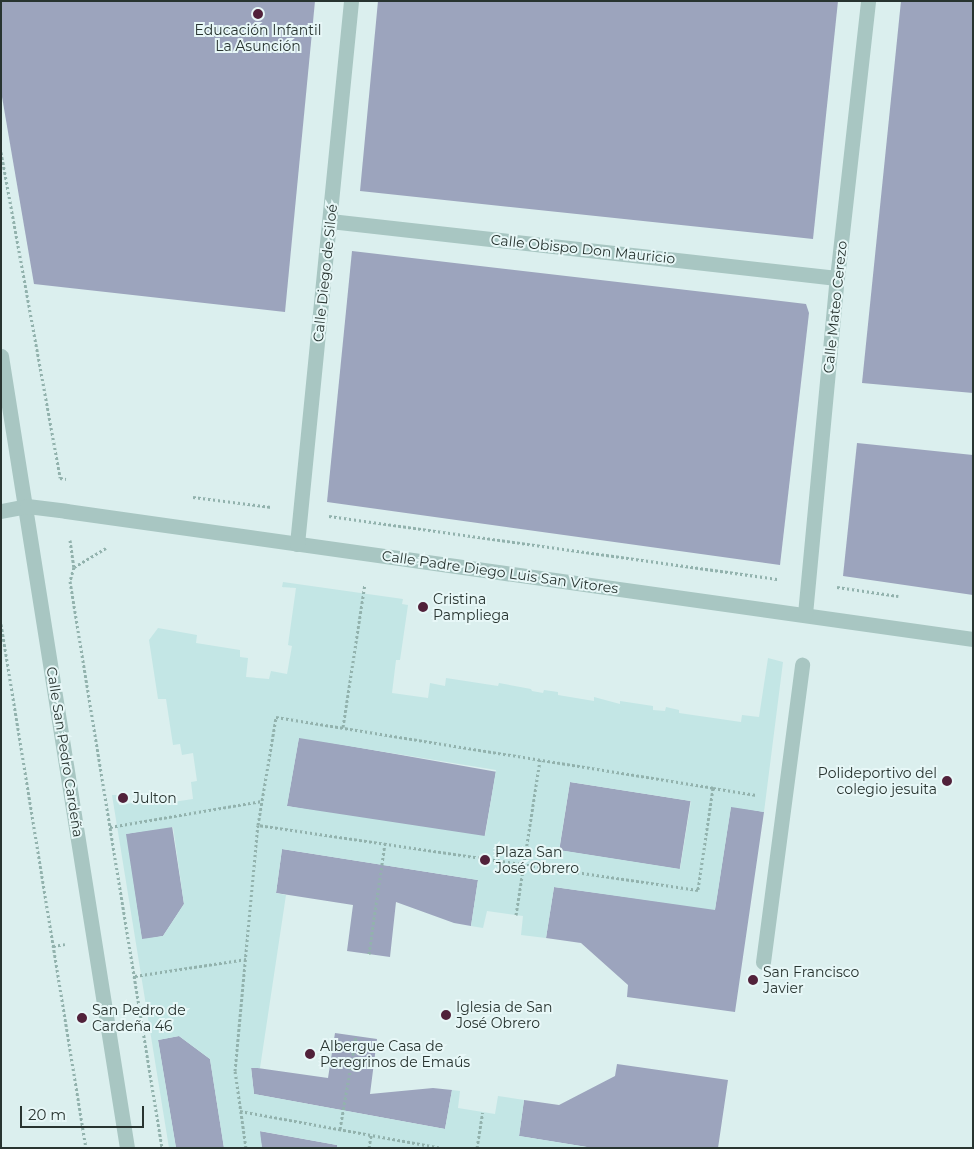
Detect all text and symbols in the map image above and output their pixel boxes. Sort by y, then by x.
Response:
marker: Educación Infantil La Asunción [252,8,264,20]
place label: Educación Infantil La Asunción [195,22,321,54]
street label: Calle Diego de Siloé [309,203,341,343]
street label: Calle Obispo Don Mauricio [490,231,676,267]
street label: Calle Mateo Cerezo [820,240,850,374]
street label: Calle Padre Diego Luis San Vitores [381,547,619,597]
place label: Cristina Pampliega [433,591,509,624]
marker: Cristina Pampliega [417,601,429,613]
street label: Calle San Pedro Cardeña [43,665,87,839]
place label: Polideportivo del colegio jesuita [818,765,937,798]
marker: Polideportivo del colegio jesuita [941,775,953,787]
place label: Julton [133,790,177,806]
marker: Julton [117,792,129,804]
place label: Plaza San José Obrero [495,844,579,876]
marker: Plaza San José Obrero [479,854,491,866]
place label: San Francisco Javier [763,964,859,996]
marker: San Francisco Javier [747,974,759,986]
place label: Iglesia de San José Obrero [456,999,553,1032]
place label: San Pedro de Cardeña 46 [92,1002,186,1034]
marker: Iglesia de San José Obrero [440,1009,452,1021]
marker: San Pedro de Cardeña 46 [76,1012,88,1024]
place label: Albergue Casa de Peregrinos de Emaús [320,1038,470,1070]
marker: Albergue Casa de Peregrinos de Emaús [304,1048,316,1060]
scale bar [22,1096,146,1128]
text: 20 m [28,1105,66,1124]

